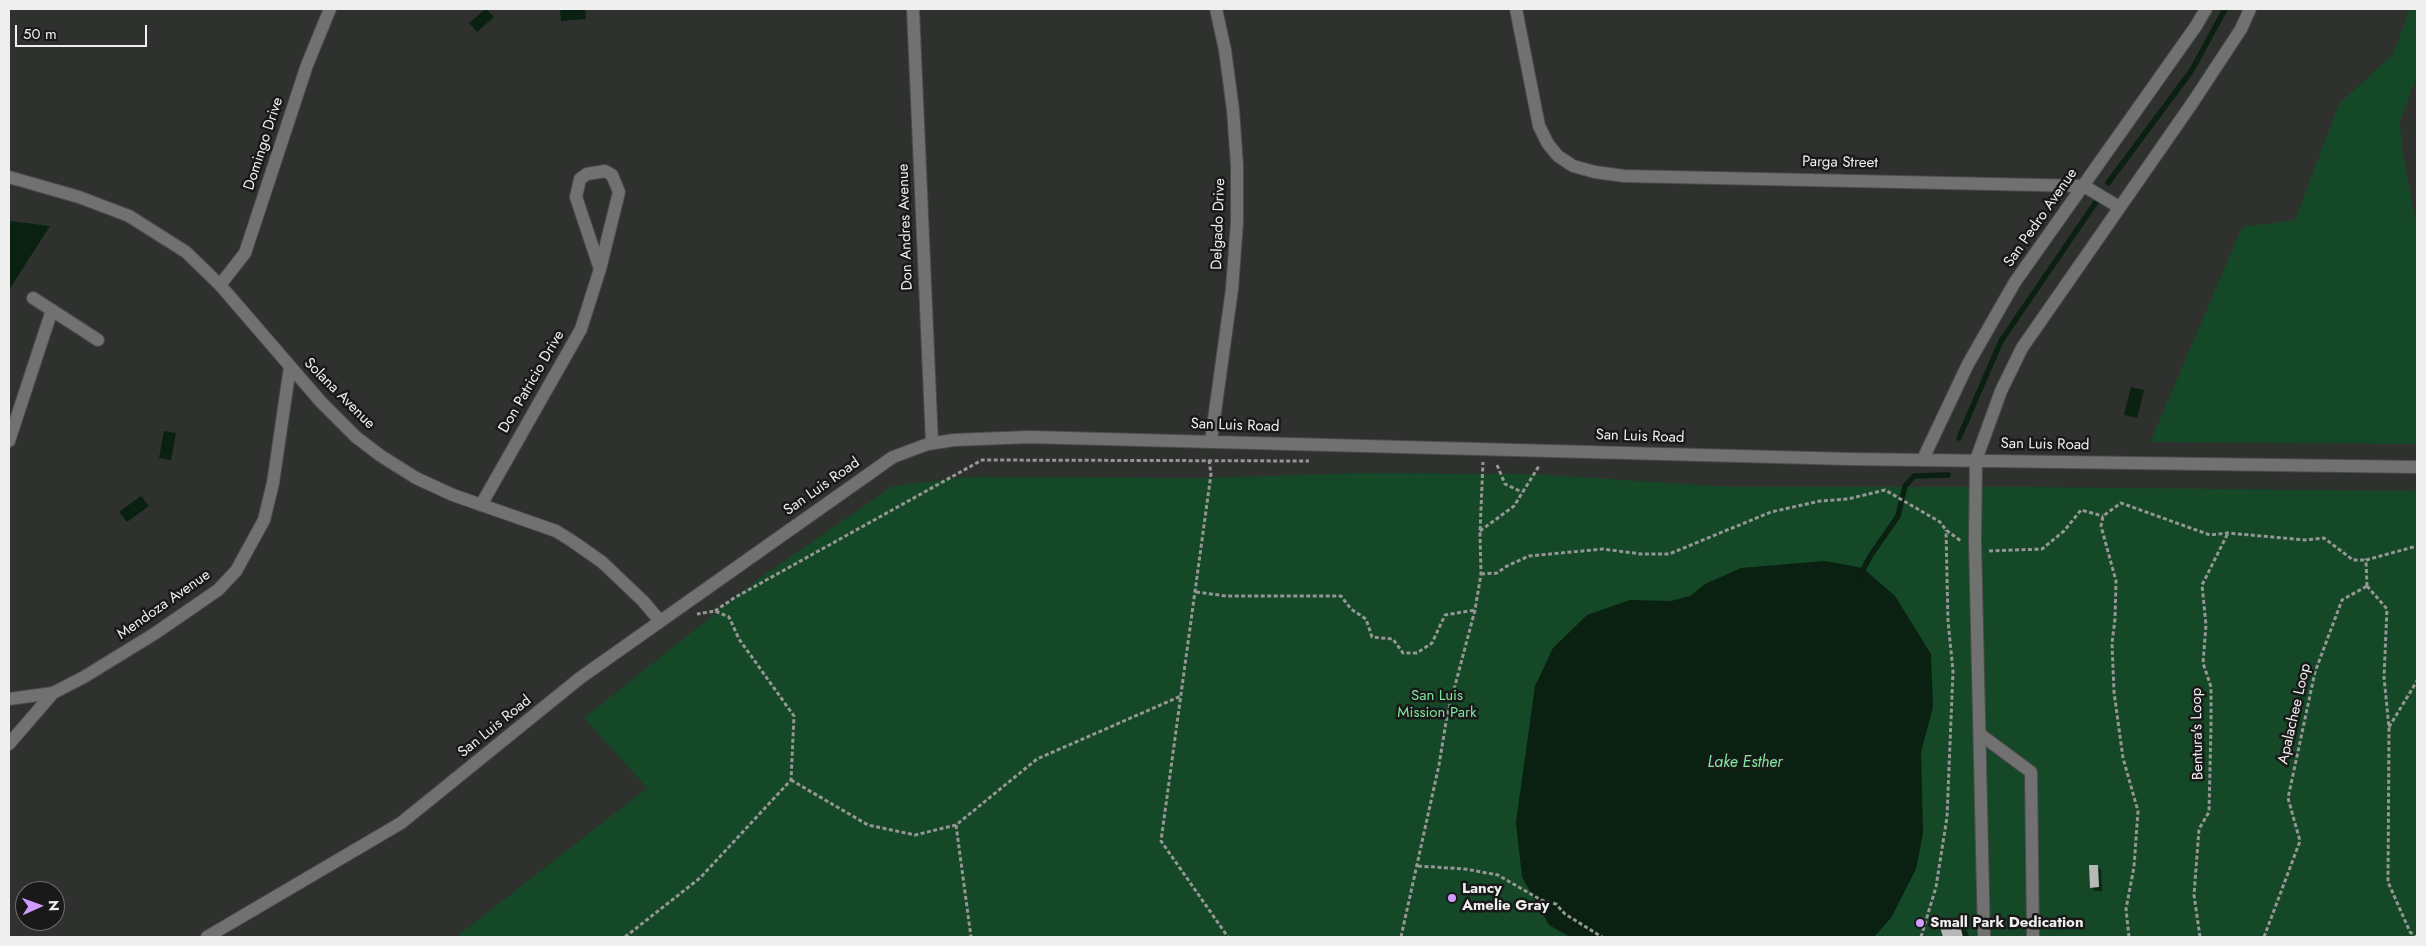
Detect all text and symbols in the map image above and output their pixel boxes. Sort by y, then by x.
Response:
scale bar [18,15,150,47]
text: 50 m [23,23,57,45]
street label: Domingo Drive [241,95,287,193]
street label: Parga Street [1802,153,1878,173]
street label: Don Andres Avenue [895,163,917,291]
street label: San Pedro Avenue [2000,165,2082,271]
street label: Delgado Drive [1208,178,1230,270]
street label: Don Patricio Drive [495,327,569,437]
street label: Solana Avenue [300,355,378,433]
street label: San Luis Road [1190,415,1280,437]
street label: San Luis Road [1595,426,1685,448]
street label: San Luis Road [2000,435,2090,455]
street label: San Luis Road [780,454,864,520]
street label: Mendoza Avenue [114,566,214,644]
street label: Apalachee Loop [2275,662,2315,766]
park label: San Luis Mission Park [1397,687,1477,722]
street label: Bentura's Loop [2188,688,2208,780]
street label: San Luis Road [455,692,535,762]
water label: Lake Esther [1707,753,1783,773]
place label: Lancy Amelie Gray [1462,880,1549,915]
north arrow [15,881,65,931]
marker: Lancy Amelie Gray [1446,892,1458,904]
text: N [44,900,64,911]
place label: Small Park Dedication [1930,914,2084,932]
marker: Small Park Dedication [1914,917,1926,929]

